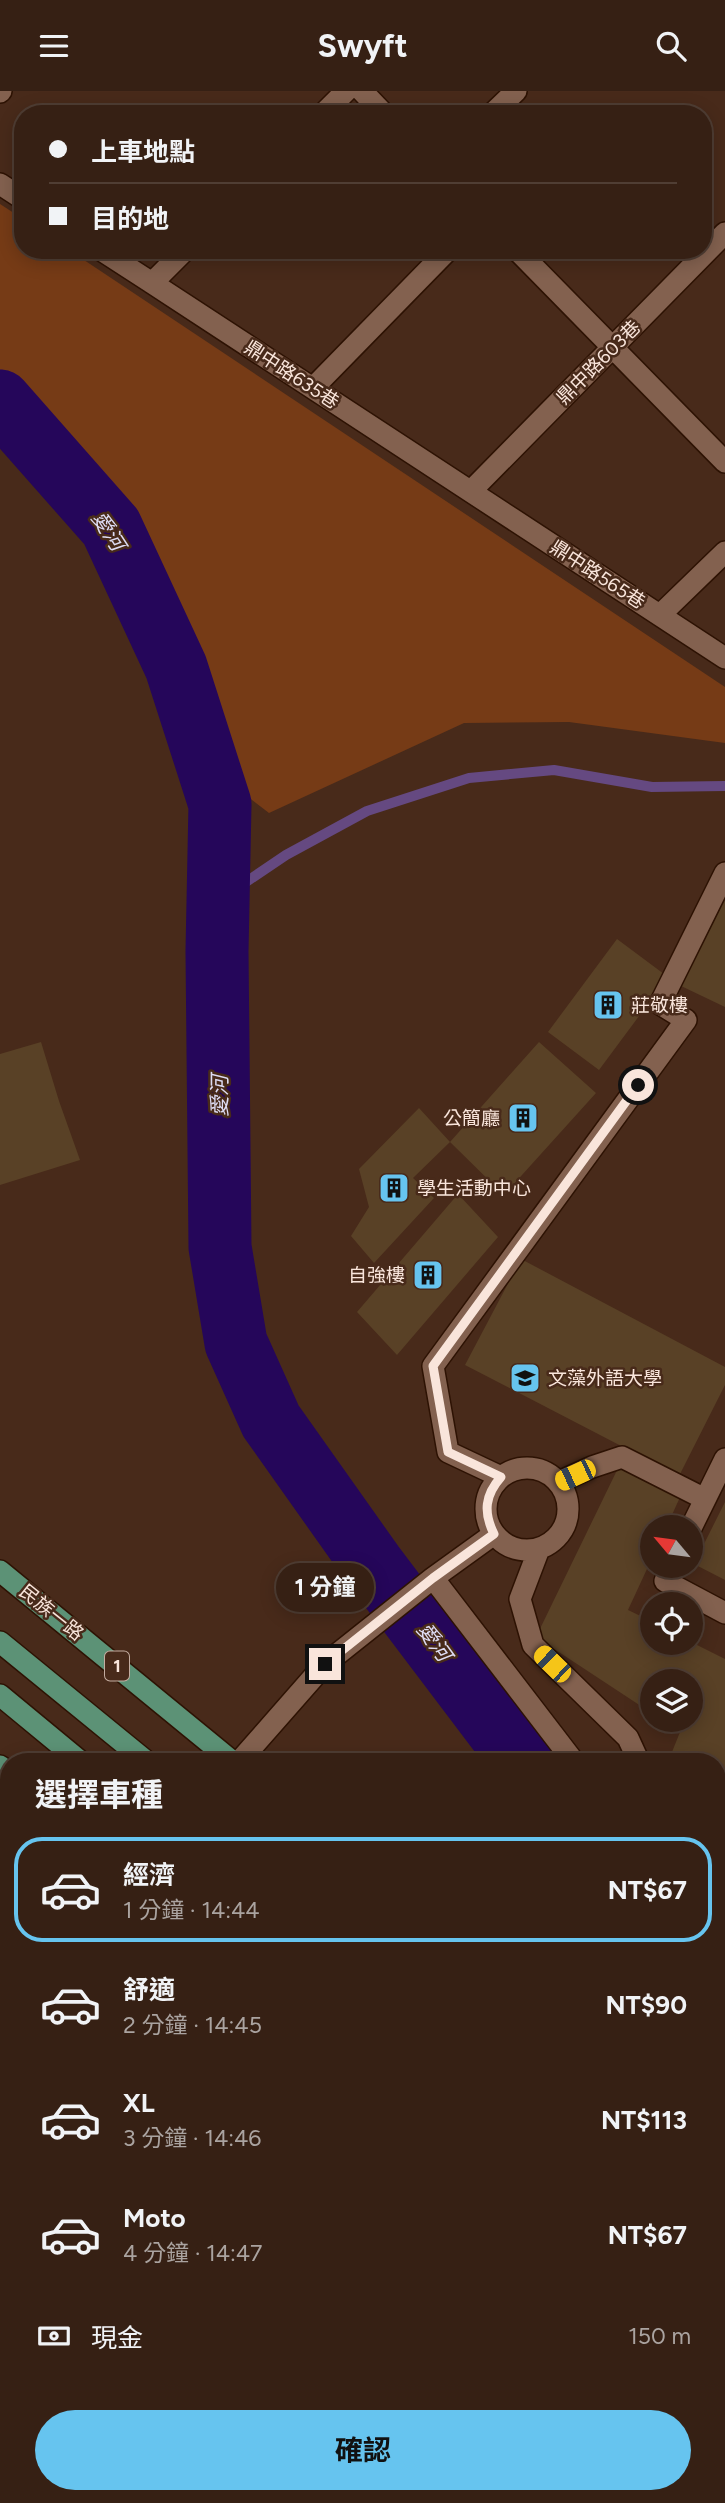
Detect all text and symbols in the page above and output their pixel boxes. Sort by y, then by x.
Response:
icon: menu [35,27,73,65]
text: Swyft [317,27,408,65]
icon: search [652,27,690,65]
text: 上車地點 [91,136,195,168]
text: 目的地 [91,203,169,235]
street label: 鼎中路603巷 [552,316,645,409]
street label: 鼎中路635巷 [240,335,343,413]
water label: 愛河 [86,506,133,559]
street label: 鼎中路565巷 [546,535,650,614]
building icon: 莊敬樓 [591,988,625,1022]
place label: 莊敬樓 [631,994,688,1017]
route start [622,1069,654,1101]
water label: 愛河 [207,1071,232,1117]
building icon: 公簡廳 [506,1101,540,1135]
place label: 公簡廳 [443,1107,500,1130]
building icon: 學生活動中心 [377,1171,411,1205]
place label: 學生活動中心 [417,1177,531,1200]
building icon: 自強樓 [411,1258,445,1292]
place label: 自強樓 [348,1264,405,1287]
school or university icon: 文藻外語大學 [508,1361,542,1395]
place label: 文藻外語大學 [548,1367,662,1390]
car [552,1457,599,1493]
north arrow [640,1515,704,1579]
map controls [640,1515,703,1732]
callout: 1 分鐘 [276,1563,374,1611]
text: 1 分鐘 [294,1573,356,1601]
street label: 民族一路 [15,1580,88,1645]
button: locate [640,1592,703,1655]
water label: 愛河 [412,1617,459,1669]
car [530,1642,575,1686]
route end [309,1648,341,1680]
road number: 1 [105,1651,129,1681]
button: layers [640,1669,703,1732]
text: 選擇車種 [35,1776,163,1814]
icon: car [39,1858,102,1921]
text: 經濟 [123,1859,175,1891]
text: NT$67 [608,1874,687,1906]
text: 1 分鐘 · 14:44 [123,1896,260,1924]
icon: car [39,1973,102,2036]
text: 舒適 [123,1974,175,2006]
text: NT$90 [605,1989,687,2021]
text: 2 分鐘 · 14:45 [123,2011,262,2039]
text: XL [123,2087,155,2119]
icon: car [39,2088,102,2151]
text: NT$113 [601,2104,687,2136]
text: 3 分鐘 · 14:46 [123,2124,261,2152]
text: Moto [123,2202,186,2234]
icon: car [39,2203,102,2266]
text: NT$67 [608,2219,687,2251]
text: 4 分鐘 · 14:47 [123,2239,262,2267]
icon: cash [35,2317,73,2355]
text: 現金 [91,2322,143,2354]
text: 150 m [628,2322,691,2350]
button: 確認 [35,2410,691,2490]

